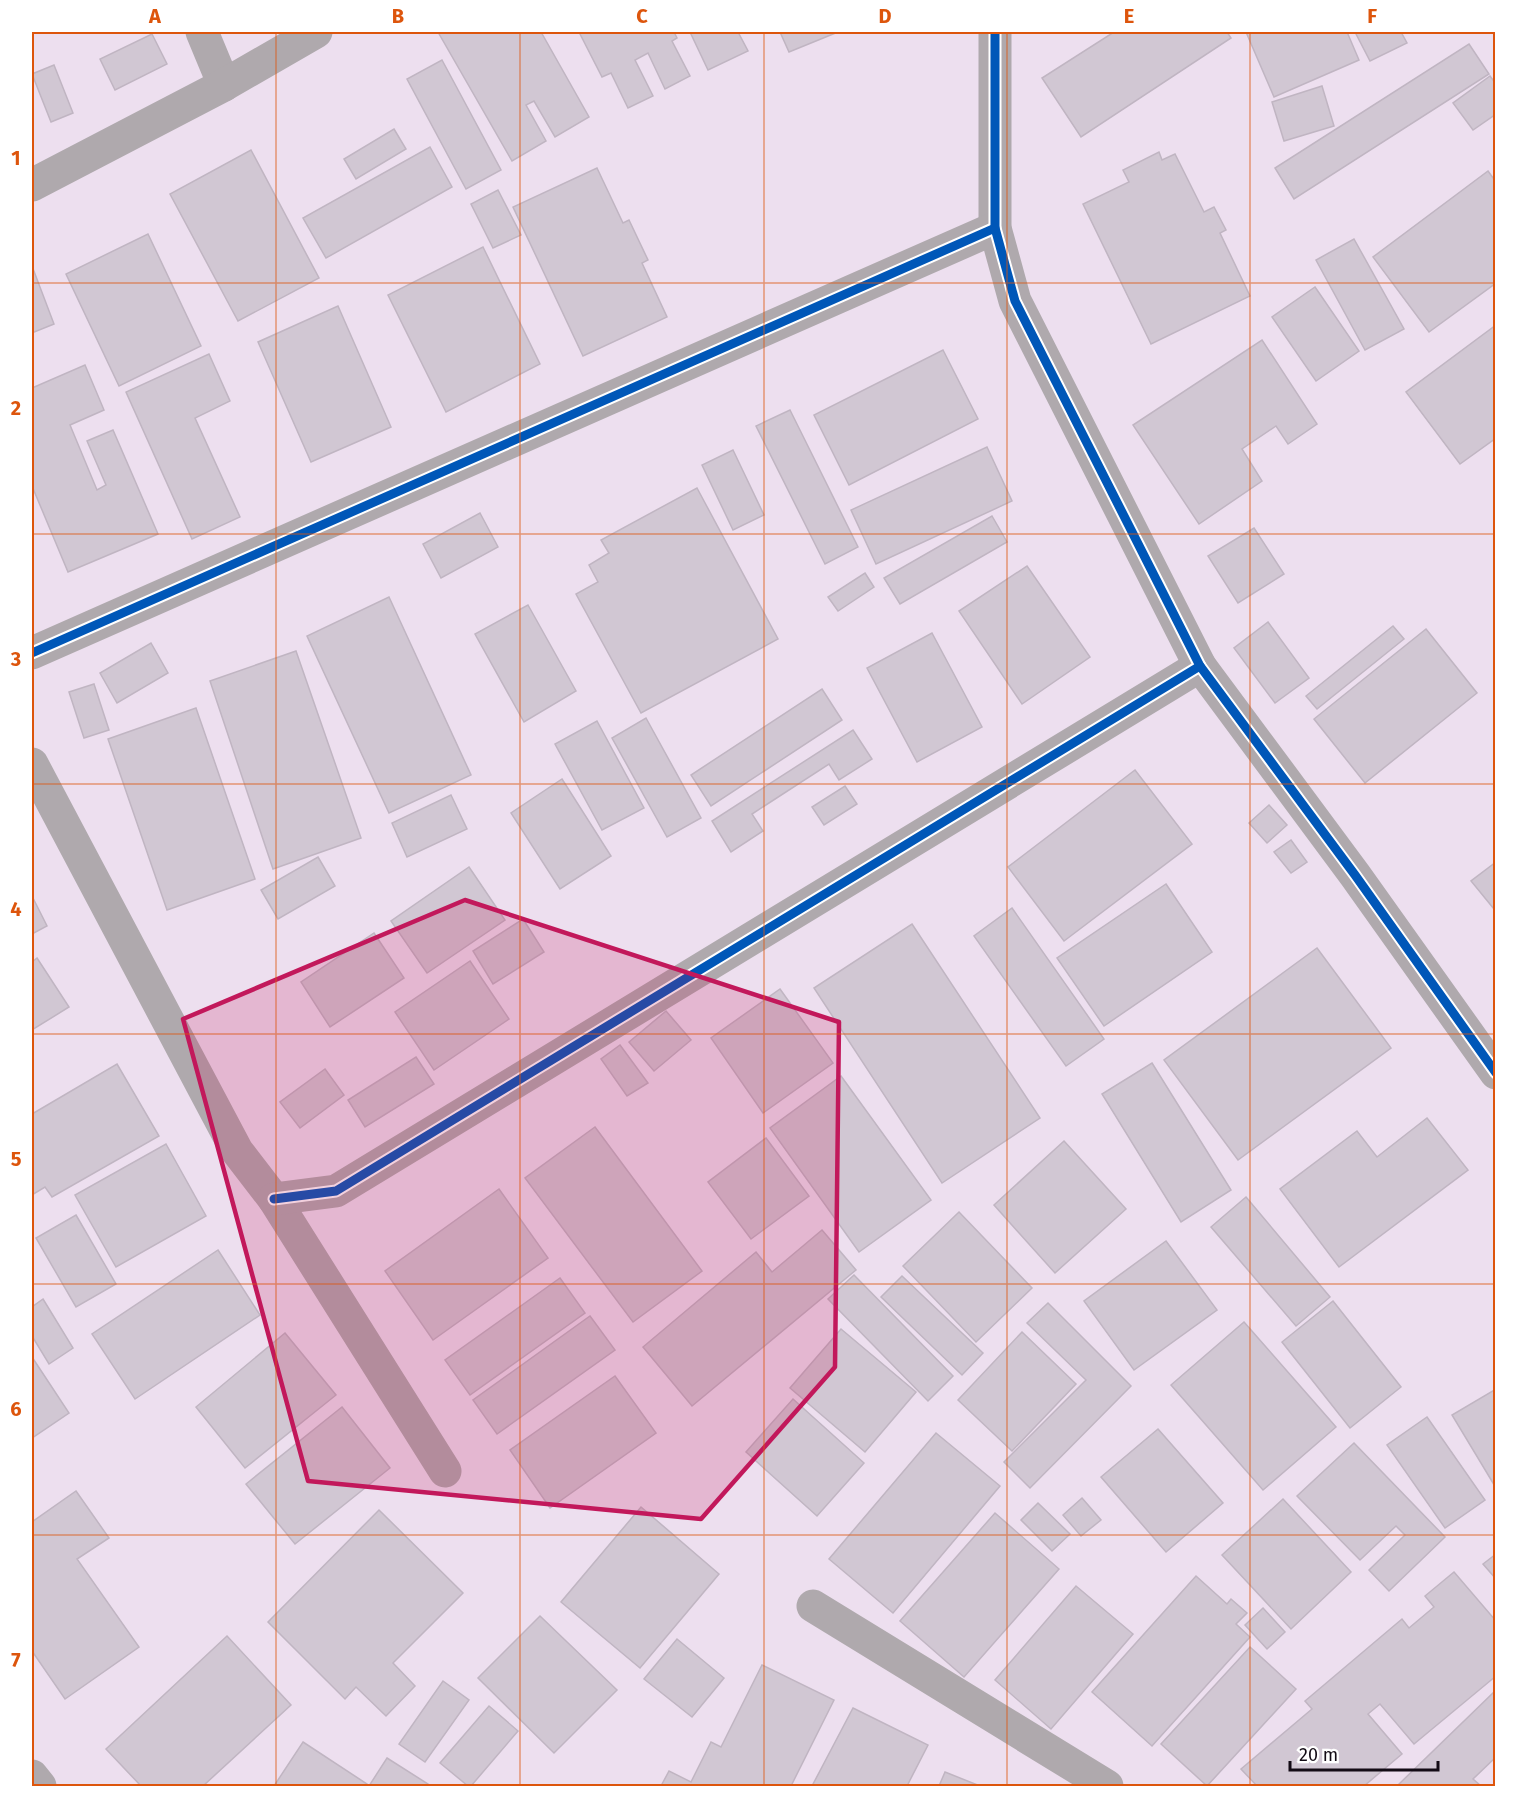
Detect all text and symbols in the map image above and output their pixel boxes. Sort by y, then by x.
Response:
text: A [148,4,162,28]
text: B [392,4,404,28]
text: C [636,4,648,28]
text: D [878,4,892,28]
text: E [1124,4,1134,28]
text: F [1367,4,1377,28]
text: 1 [11,146,21,170]
text: 2 [11,396,21,420]
text: 3 [10,647,21,671]
text: 4 [10,897,22,921]
text: 5 [11,1147,22,1171]
text: 6 [10,1397,22,1421]
text: 7 [11,1648,21,1672]
scale bar [1290,1734,1438,1772]
text: 20 m [1299,1744,1338,1766]

